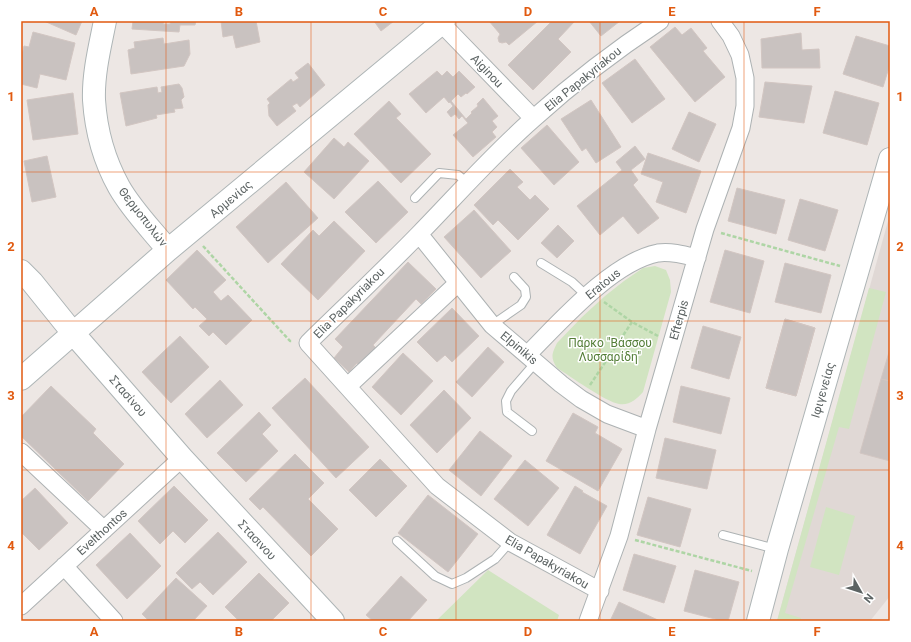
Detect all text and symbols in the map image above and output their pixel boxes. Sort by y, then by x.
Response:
text: A [90,4,99,19]
text: B [235,4,243,19]
text: C [379,4,388,19]
text: D [524,4,532,19]
text: E [668,4,676,19]
text: F [813,4,821,19]
street label: Elia Papakyriakou [542,44,624,114]
street label: Aiginou [468,52,506,90]
text: 1 [7,89,15,104]
text: 1 [896,89,904,104]
street label: Αρμενίας [207,177,255,221]
street label: Θερμοπυλών [116,185,171,249]
text: 2 [7,239,15,254]
text: 2 [896,239,904,254]
street label: Elia Papakyriakou [311,265,387,341]
street label: Eratous [583,266,623,302]
street label: Efterpis [667,298,691,342]
street label: Elpinikis [498,328,540,368]
park label: Πάρκο "Βάσσου Λυσσαρίδη" [568,336,652,364]
street label: Ιφιγενείας [808,361,838,419]
street label: Στασίνου [106,373,150,419]
text: 3 [7,388,15,403]
text: 3 [896,388,904,403]
street label: Evelthontos [74,506,130,558]
street label: Στασινου [235,517,279,563]
street label: Elia Papakyriakou [503,532,591,592]
text: 4 [7,538,15,553]
text: 4 [896,538,904,553]
north arrow [841,572,881,612]
text: N [861,591,876,605]
text: A [90,624,99,639]
text: B [235,624,243,639]
text: C [379,624,388,639]
text: D [524,624,532,639]
text: E [668,624,676,639]
text: F [813,624,821,639]

